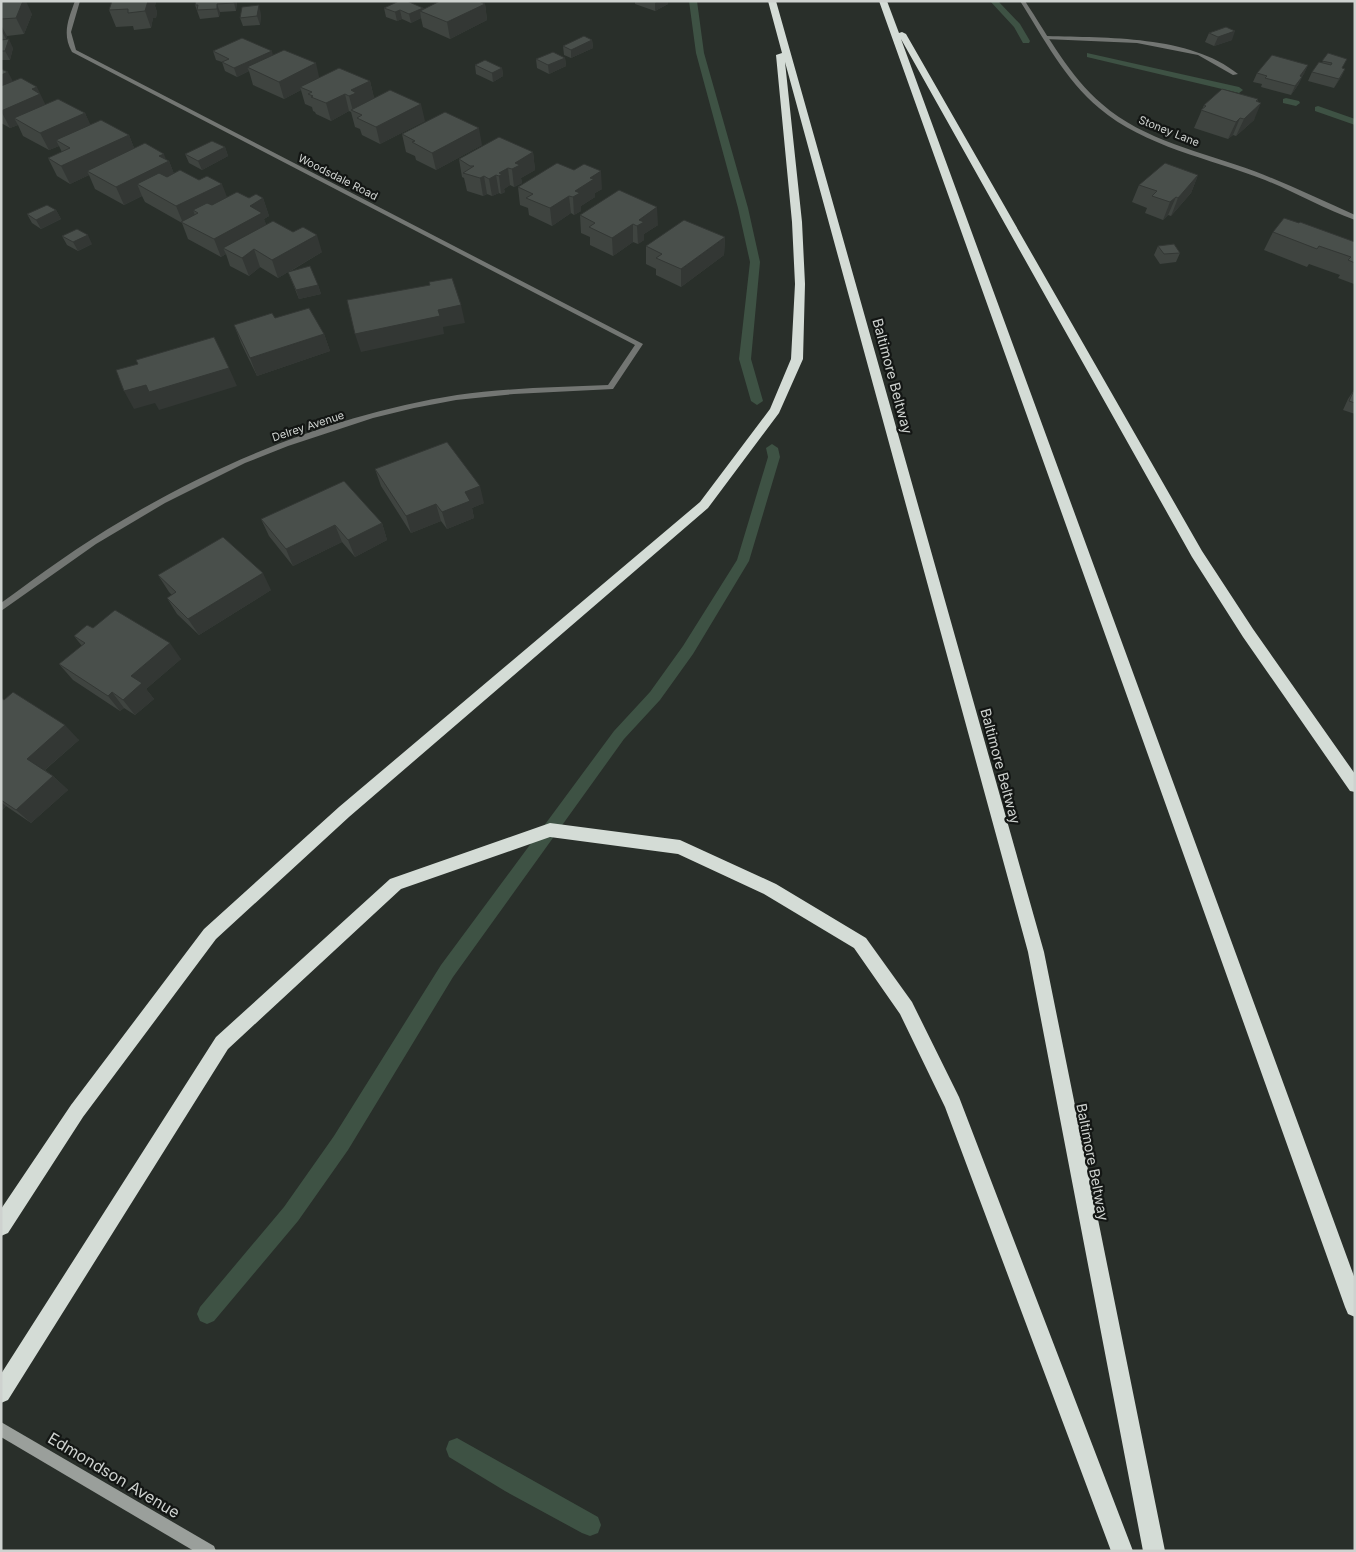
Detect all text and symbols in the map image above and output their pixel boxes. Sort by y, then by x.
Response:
street label: Stoney Lane [1137,112,1201,150]
street label: Woodsdale Road [296,151,380,203]
street label: Baltimore Beltway [869,316,917,436]
street label: Delrey Avenue [270,408,346,444]
street label: Baltimore Beltway [977,706,1025,826]
street label: Baltimore Beltway [1073,1102,1113,1222]
street label: Edmondson Avenue [44,1428,184,1522]

